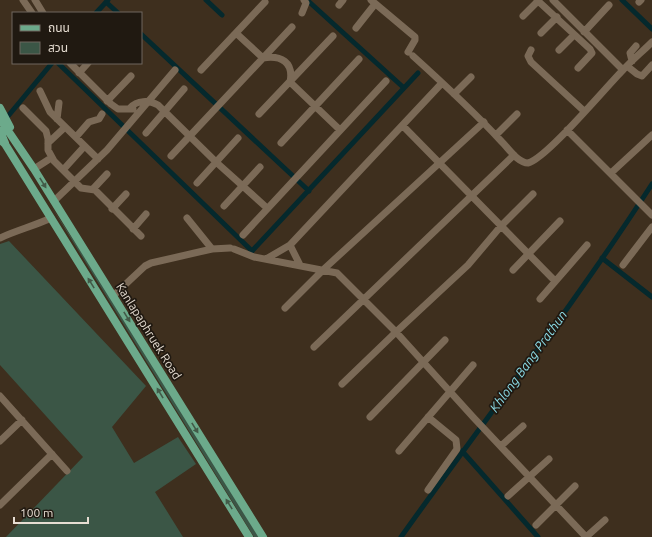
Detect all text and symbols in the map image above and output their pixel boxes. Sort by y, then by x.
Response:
legend [12,12,142,64]
text: ถนน [48,21,70,34]
text: สวน [48,41,68,54]
one-way arrow [39,178,47,188]
one-way arrow [88,277,95,289]
street label: Kanlapaphruek Road [114,280,184,382]
water label: Khlong Bang Prathun [487,308,569,414]
one-way arrow [123,312,131,322]
one-way arrow [157,387,164,399]
one-way arrow [192,422,199,434]
scale bar [14,499,88,525]
one-way arrow [225,499,233,509]
text: 100 m [20,506,53,519]

